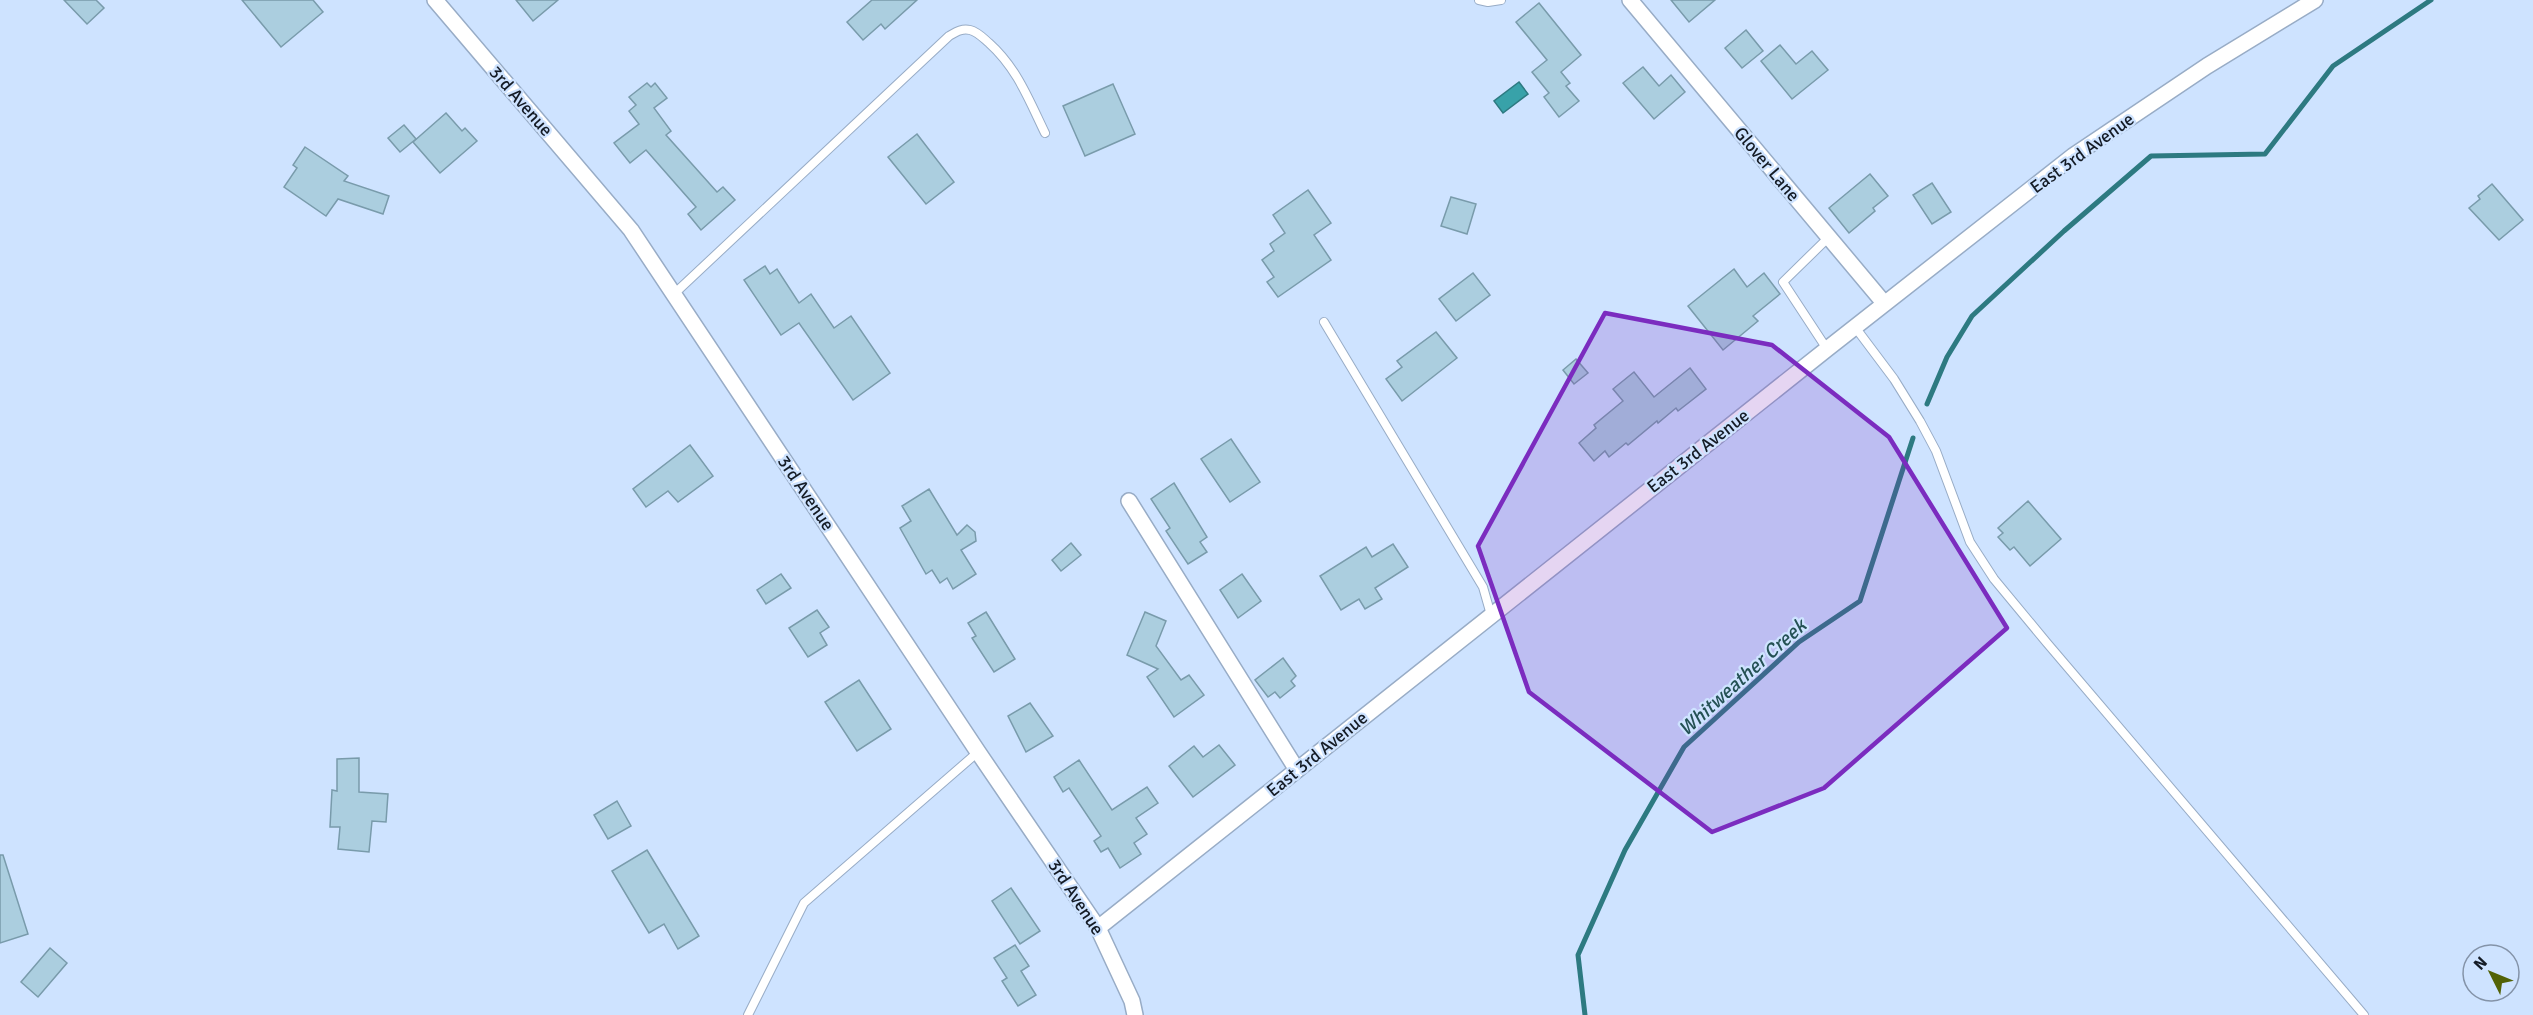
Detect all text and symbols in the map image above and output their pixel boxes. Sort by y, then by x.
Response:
street label: 3rd Avenue [484,61,558,141]
street label: East 3rd Avenue [2026,108,2138,198]
street label: Glover Lane [1729,122,1805,206]
street label: East 3rd Avenue [1643,404,1753,498]
street label: 3rd Avenue [773,451,839,535]
water label: Whitweather Creek [1673,612,1813,741]
street label: East 3rd Avenue [1262,707,1372,801]
street label: 3rd Avenue [1043,855,1109,939]
north arrow [2461,943,2521,1003]
text: N [2470,953,2492,974]

